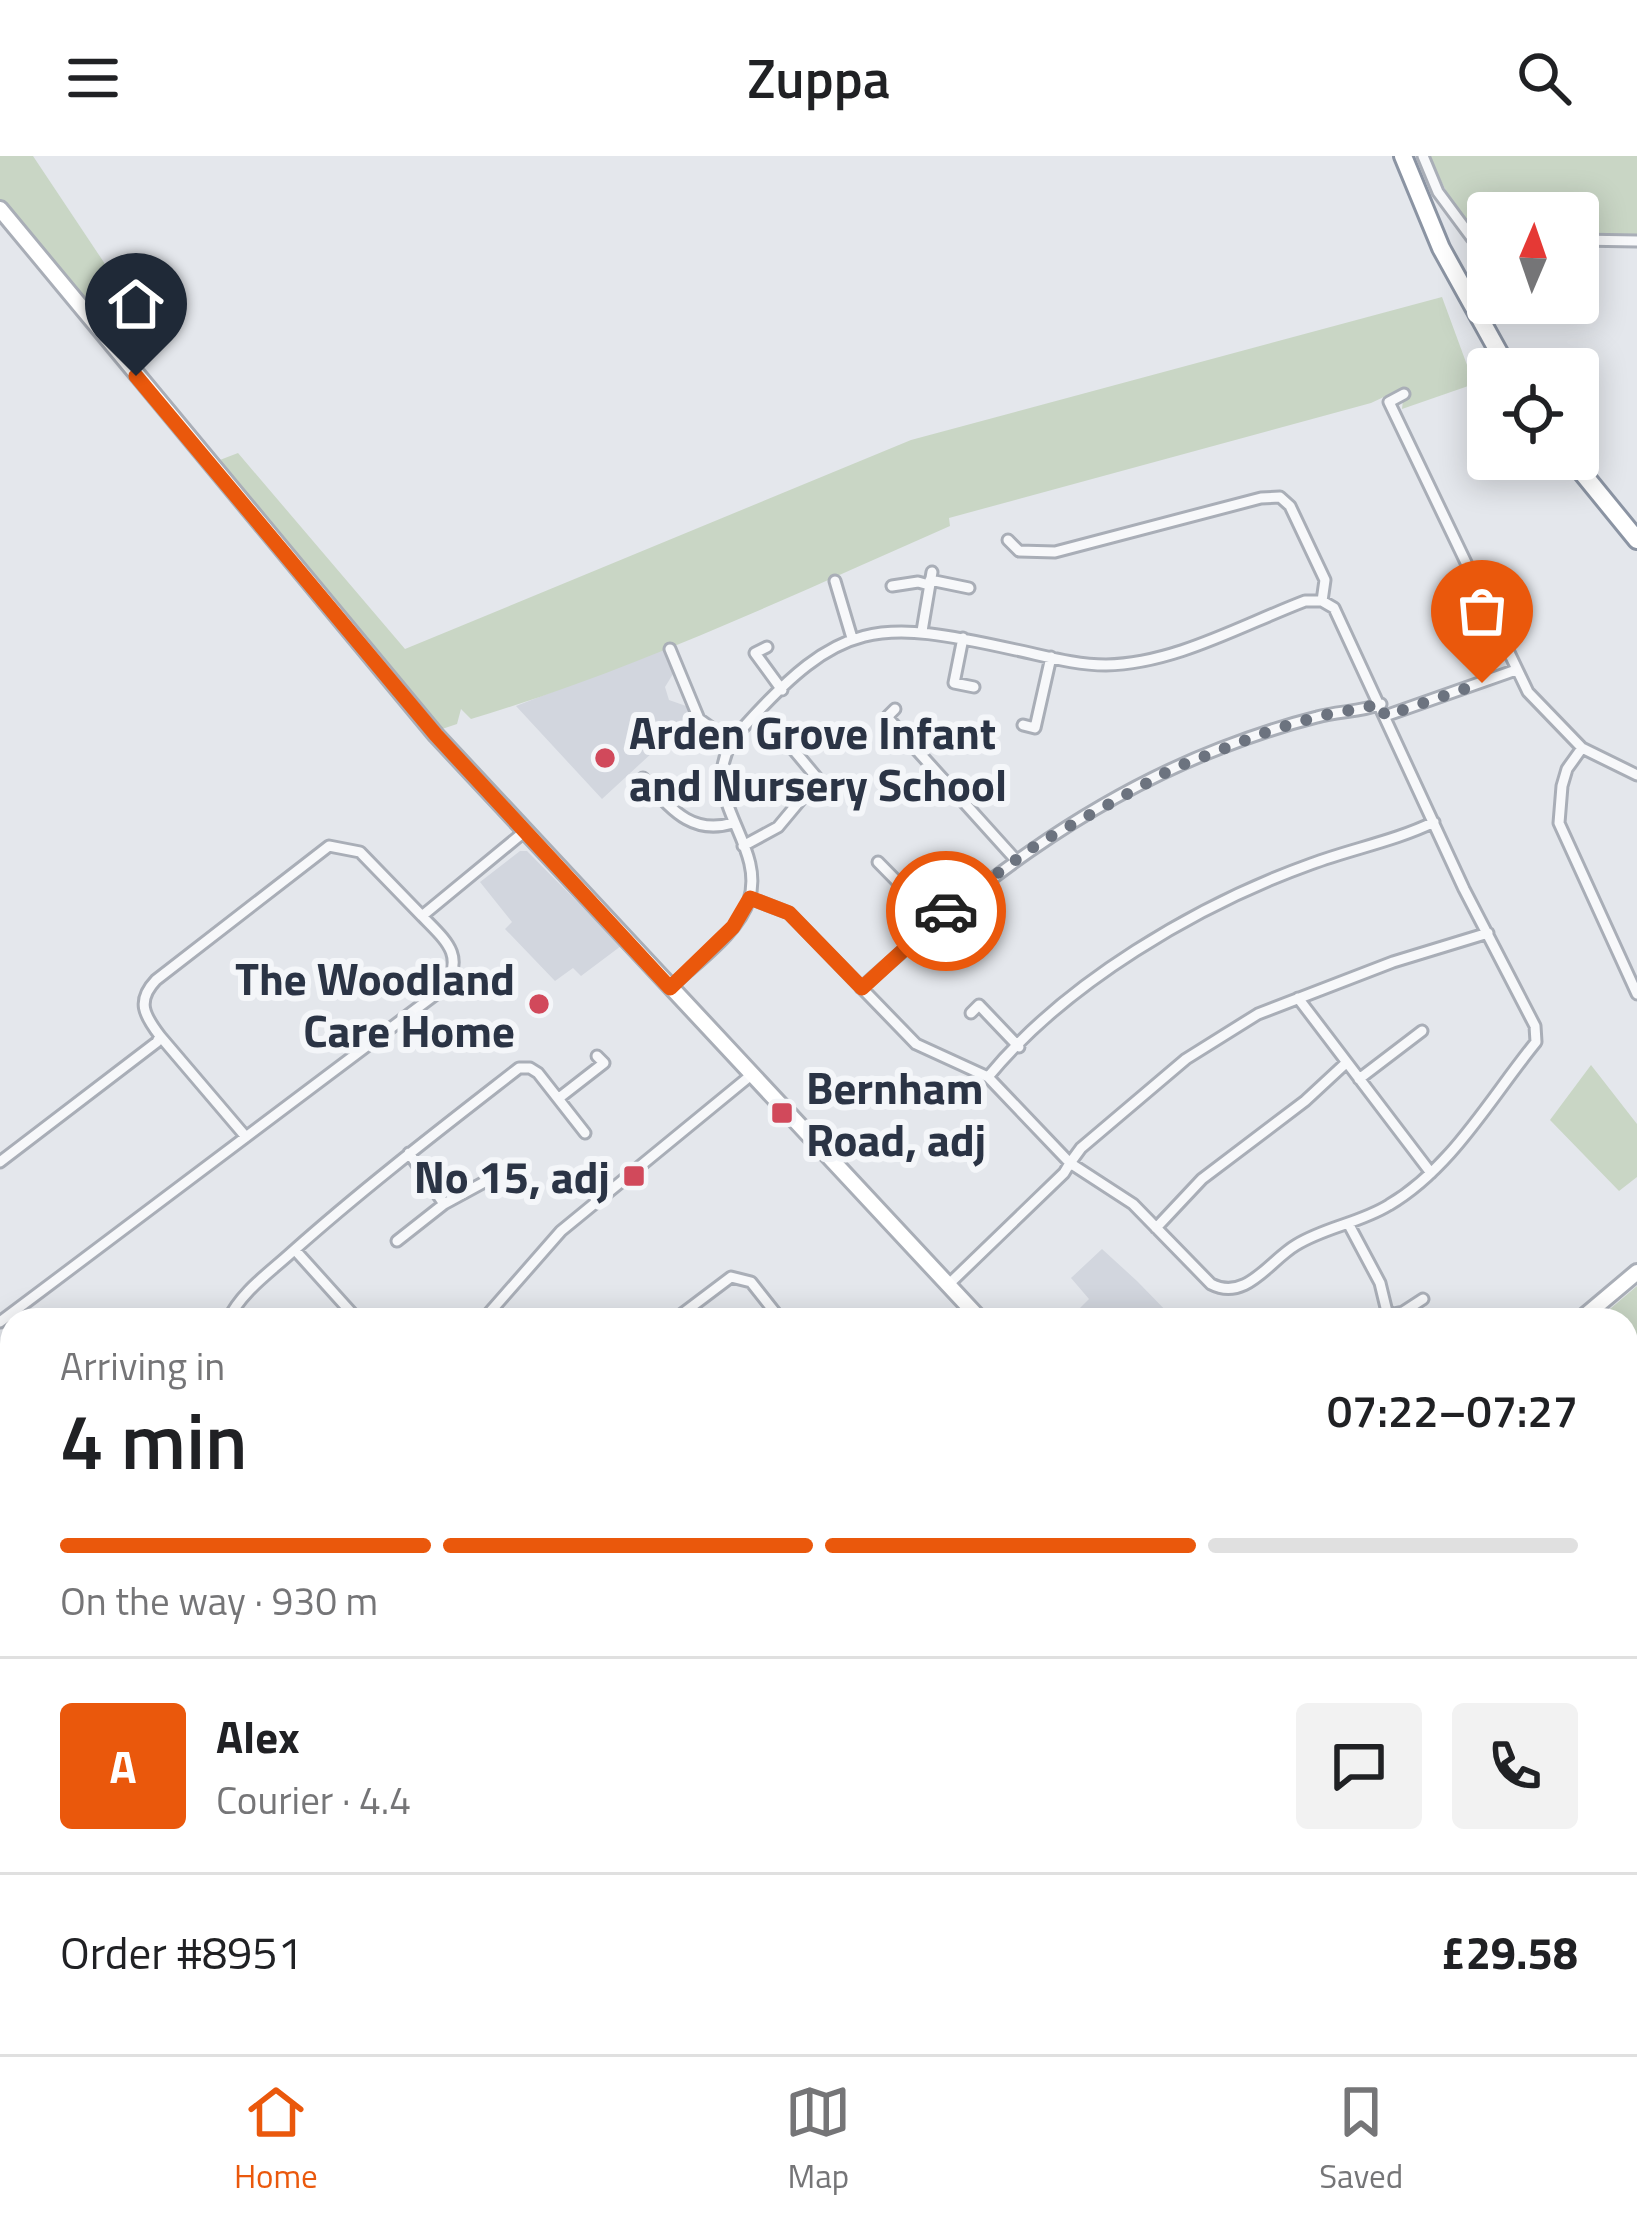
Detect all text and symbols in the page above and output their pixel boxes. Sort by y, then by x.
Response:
text: Zuppa [747,37,890,119]
icon: menu [60,45,126,111]
icon: search [1511,45,1577,111]
north arrow [1467,192,1599,324]
map controls [1467,192,1599,480]
pin [85,253,187,376]
icon: home [103,271,169,337]
button: locate [1467,348,1599,480]
pin [1431,560,1533,683]
icon: bag [1449,578,1515,644]
place label: Arden Grove Infant and Nursery School [629,698,1007,818]
marker: Arden Grove Infant and Nursery School [592,745,618,771]
courier [886,851,1006,971]
icon: car [913,878,979,944]
place label: The Woodland Care Home [235,944,515,1064]
marker: The Woodland Care Home [526,991,552,1017]
place label: Bernham Road, adj [806,1053,986,1173]
marker: Bernham Road, adj [769,1100,795,1126]
place label: No 15, adj [414,1142,610,1210]
marker: No 15, adj [621,1163,647,1189]
text: Arriving in [60,1336,225,1395]
text: 07:22–07:27 [1327,1376,1578,1444]
text: 4 min [60,1381,248,1499]
text: On the way · 930 m [60,1571,378,1630]
text: Alex [216,1702,300,1770]
button: chat [1296,1703,1422,1829]
button: phone [1452,1703,1578,1829]
text: A [109,1732,137,1800]
text: Courier · 4.4 [216,1770,411,1829]
text: Order #8951 [60,1918,303,1986]
text: £29.58 [1440,1918,1578,1986]
tab: Home [234,2079,318,2201]
tab: Map [785,2079,851,2201]
tab: Saved [1319,2079,1403,2201]

